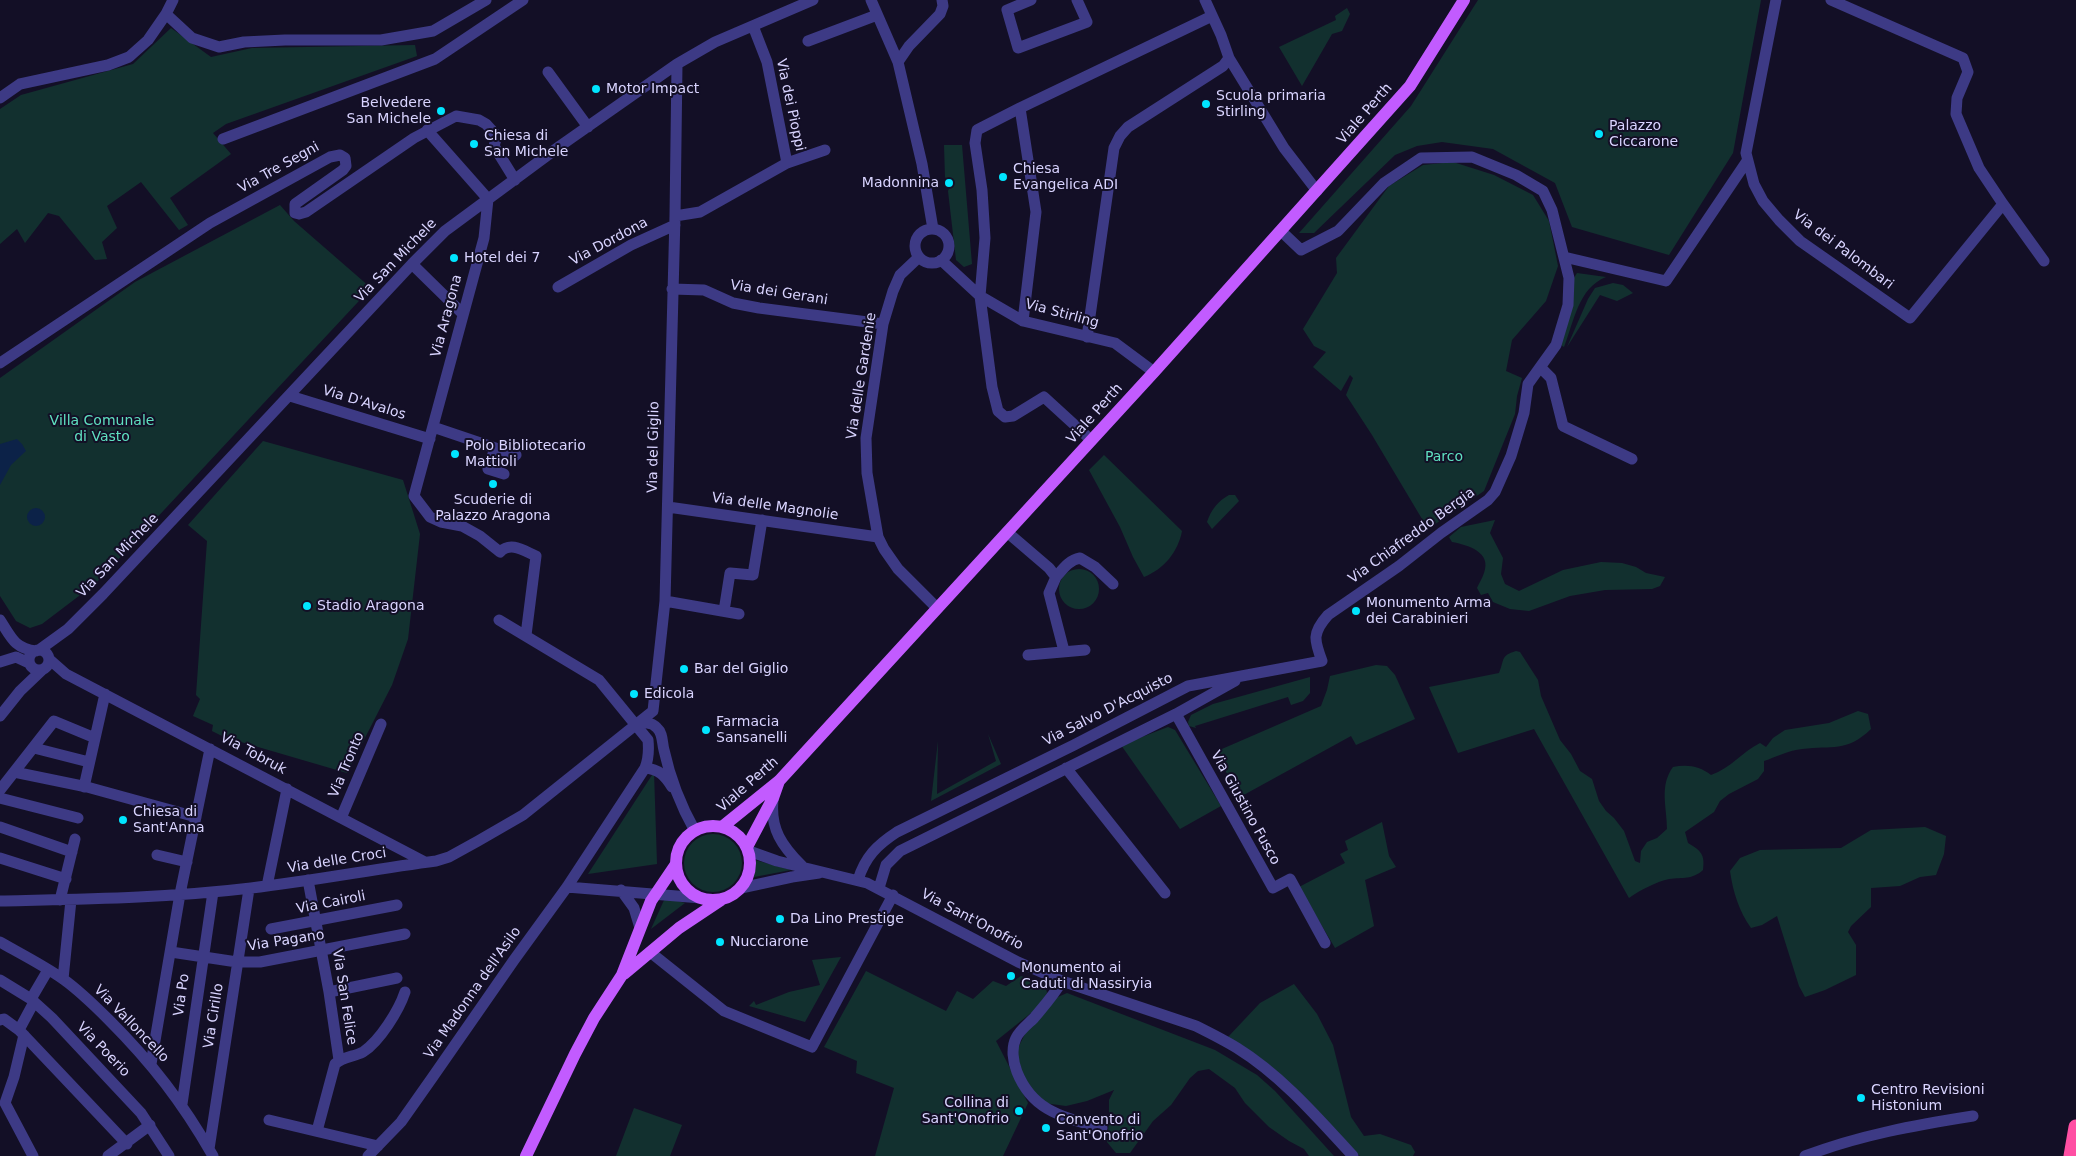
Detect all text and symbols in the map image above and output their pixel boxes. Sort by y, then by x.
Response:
street label: Via dei Pioppi [772,57,808,153]
street label: Viale Perth [1334,80,1396,148]
place label: Motor Impact [606,81,699,97]
marker: Motor Impact [590,83,602,95]
place label: Scuola primaria Stirling [1216,88,1326,120]
place label: Belvedere San Michele [347,95,431,128]
marker: Scuola primaria Stirling [1200,98,1212,110]
marker: Belvedere San Michele [435,105,447,117]
place label: Palazzo Ciccarone [1609,118,1678,150]
place label: Chiesa di San Michele [484,128,568,160]
marker: Palazzo Ciccarone [1593,128,1605,140]
marker: Chiesa di San Michele [468,138,480,150]
street label: Via Tre Segni [235,139,323,197]
place label: Chiesa Evangelica ADI [1013,161,1118,193]
marker: Chiesa Evangelica ADI [997,171,1009,183]
place label: Madonnina [862,175,939,191]
marker: Madonnina [943,177,955,189]
street label: Via dei Palombari [1789,207,1897,293]
street label: Via Dordona [567,214,651,270]
street label: Via San Michele [352,215,440,307]
place label: Hotel dei 7 [464,250,540,266]
marker: Hotel dei 7 [448,252,460,264]
street label: Via Aragona [428,273,466,359]
street label: Via dei Gerani [729,277,829,309]
street label: Via Stirling [1023,296,1101,332]
street label: Via delle Gardenie [844,311,880,441]
street label: Viale Perth [1064,380,1126,448]
street label: Via D'Avalos [320,382,408,424]
street label: Via del Giglio [645,401,663,493]
park label: Villa Comunale di Vasto [50,413,154,446]
place label: Polo Bibliotecario Mattioli [465,438,586,471]
marker: Polo Bibliotecario Mattioli [449,448,461,460]
park label: Parco [1425,449,1463,465]
marker: Scuderie di Palazzo Aragona [487,478,499,490]
street label: Via Chiafreddo Bergia [1346,484,1478,588]
street label: Via delle Magnolie [710,490,840,524]
place label: Scuderie di Palazzo Aragona [435,492,551,524]
street label: Via San Michele [74,510,162,602]
place label: Monumento Arma dei Carabinieri [1366,595,1491,628]
place label: Stadio Aragona [317,598,425,614]
marker: Stadio Aragona [301,600,313,612]
marker: Monumento Arma dei Carabinieri [1350,605,1362,617]
place label: Bar del Giglio [694,661,788,677]
marker: Bar del Giglio [678,663,690,675]
street label: Via Salvo D'Acquisto [1040,670,1176,750]
place label: Edicola [644,686,694,702]
marker: Edicola [628,688,640,700]
place label: Farmacia Sansanelli [716,714,787,746]
marker: Farmacia Sansanelli [700,724,712,736]
street label: Via Tobruk [217,730,289,778]
street label: Via Tronto [326,730,368,800]
street label: Via Giustino Fusco [1207,748,1283,868]
street label: Viale Perth [714,754,782,816]
place label: Chiesa di Sant'Anna [133,804,205,836]
marker: Chiesa di Sant'Anna [117,814,129,826]
street label: Via delle Croci [286,845,388,877]
street label: Via Sant'Onofrio [918,886,1026,954]
street label: Via Cairoli [295,888,367,918]
place label: Da Lino Prestige [790,911,904,927]
marker: Da Lino Prestige [774,913,786,925]
street label: Via Madonna dell'Asilo [421,924,525,1062]
street label: Via Pagano [246,927,326,955]
place label: Nucciarone [730,934,809,950]
marker: Nucciarone [714,936,726,948]
street label: Via San Felice [328,948,360,1046]
place label: Monumento ai Caduti di Nassiryia [1021,960,1152,992]
marker: Monumento ai Caduti di Nassiryia [1005,970,1017,982]
street label: Via Po [171,973,193,1017]
street label: Via Valloncello [90,982,172,1066]
street label: Via Cirillo [201,982,227,1050]
street label: Via Poerio [73,1019,133,1081]
place label: Centro Revisioni Histonium [1871,1082,1985,1114]
marker: Centro Revisioni Histonium [1855,1092,1867,1104]
place label: Collina di Sant'Onofrio [922,1095,1009,1128]
marker: Collina di Sant'Onofrio [1013,1105,1025,1117]
place label: Convento di Sant'Onofrio [1056,1112,1143,1144]
marker: Convento di Sant'Onofrio [1040,1122,1052,1134]

